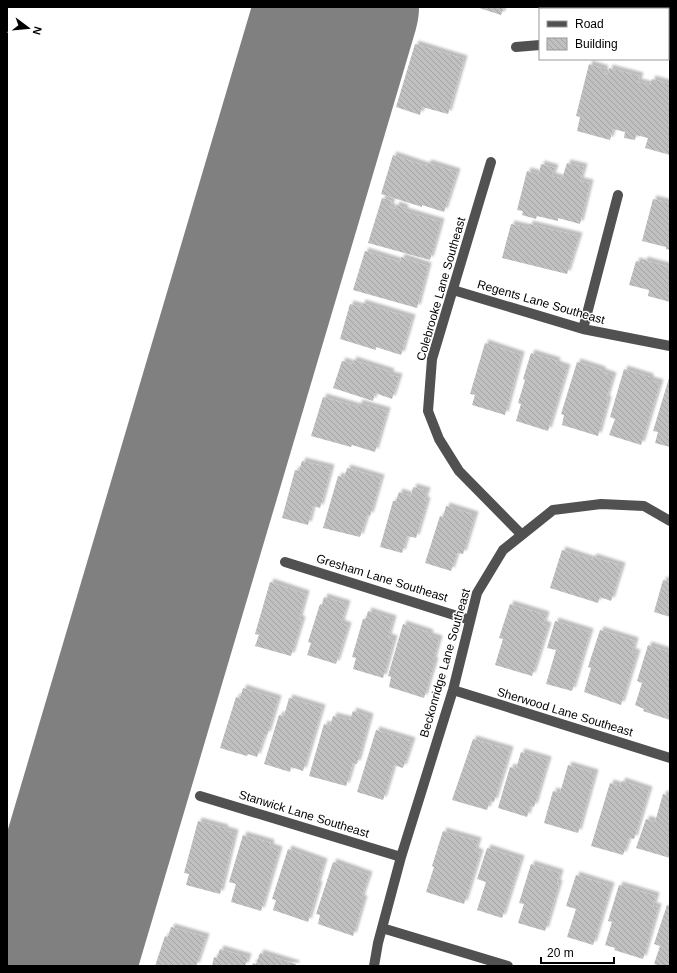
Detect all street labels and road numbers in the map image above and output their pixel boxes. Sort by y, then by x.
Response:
street label: Colebrooke Lane Southeast [414,215,468,362]
street label: Regents Lane Southeast [476,277,607,327]
street label: Gresham Lane Southeast [315,551,450,605]
street label: Beckonridge Lane Southeast [417,586,473,739]
street label: Sherwood Lane Southeast [495,685,635,740]
street label: Stanwick Lane Southeast [237,788,371,841]

